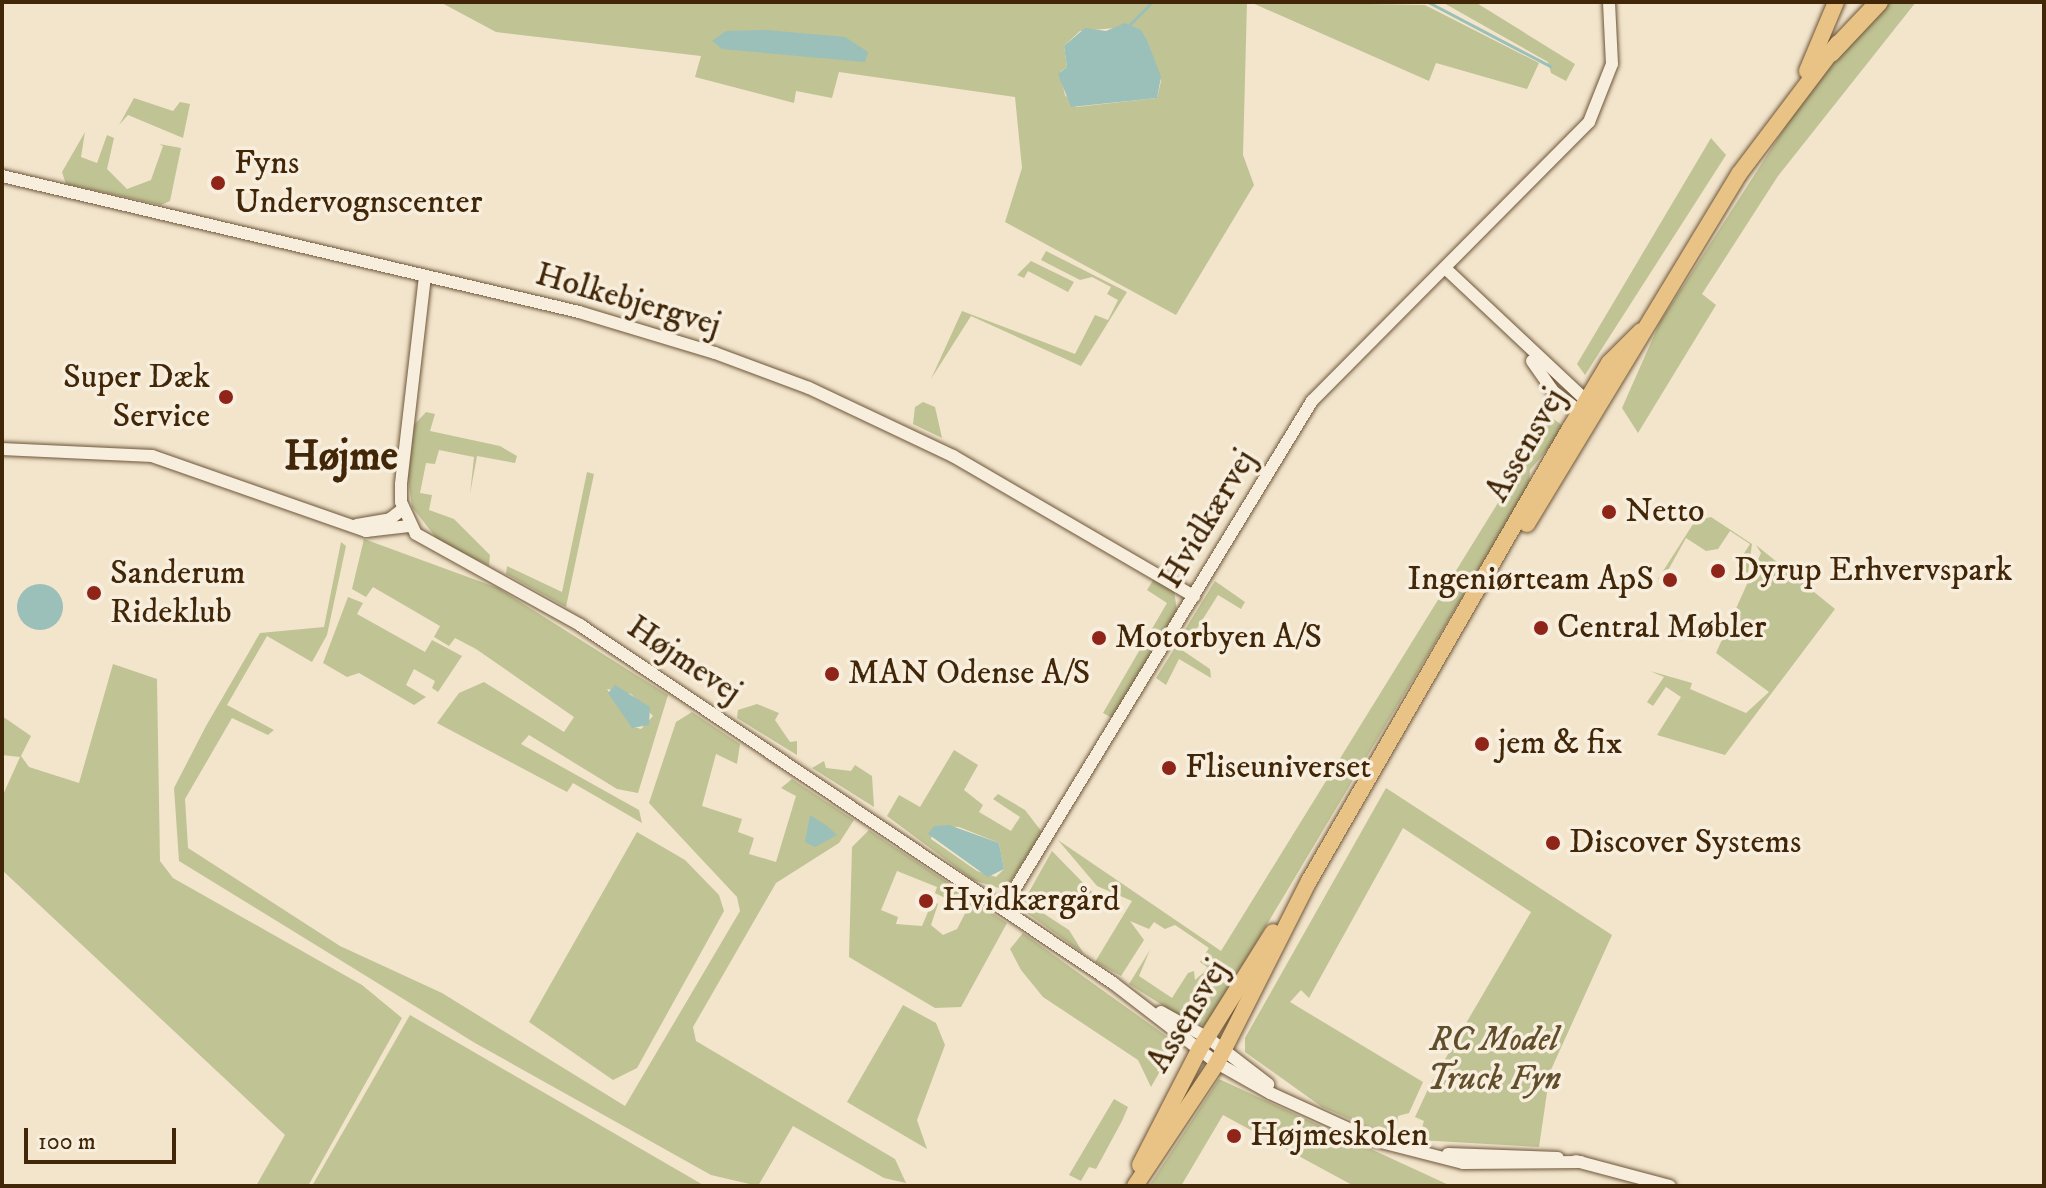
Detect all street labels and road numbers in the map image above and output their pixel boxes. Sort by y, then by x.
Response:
street label: Holkebjergvej [531,254,725,346]
street label: Assensvej [1477,381,1575,509]
street label: Hvidkærvej [1151,442,1265,596]
street label: Højmevej [619,607,749,713]
street label: Assensvej [1138,952,1238,1080]

